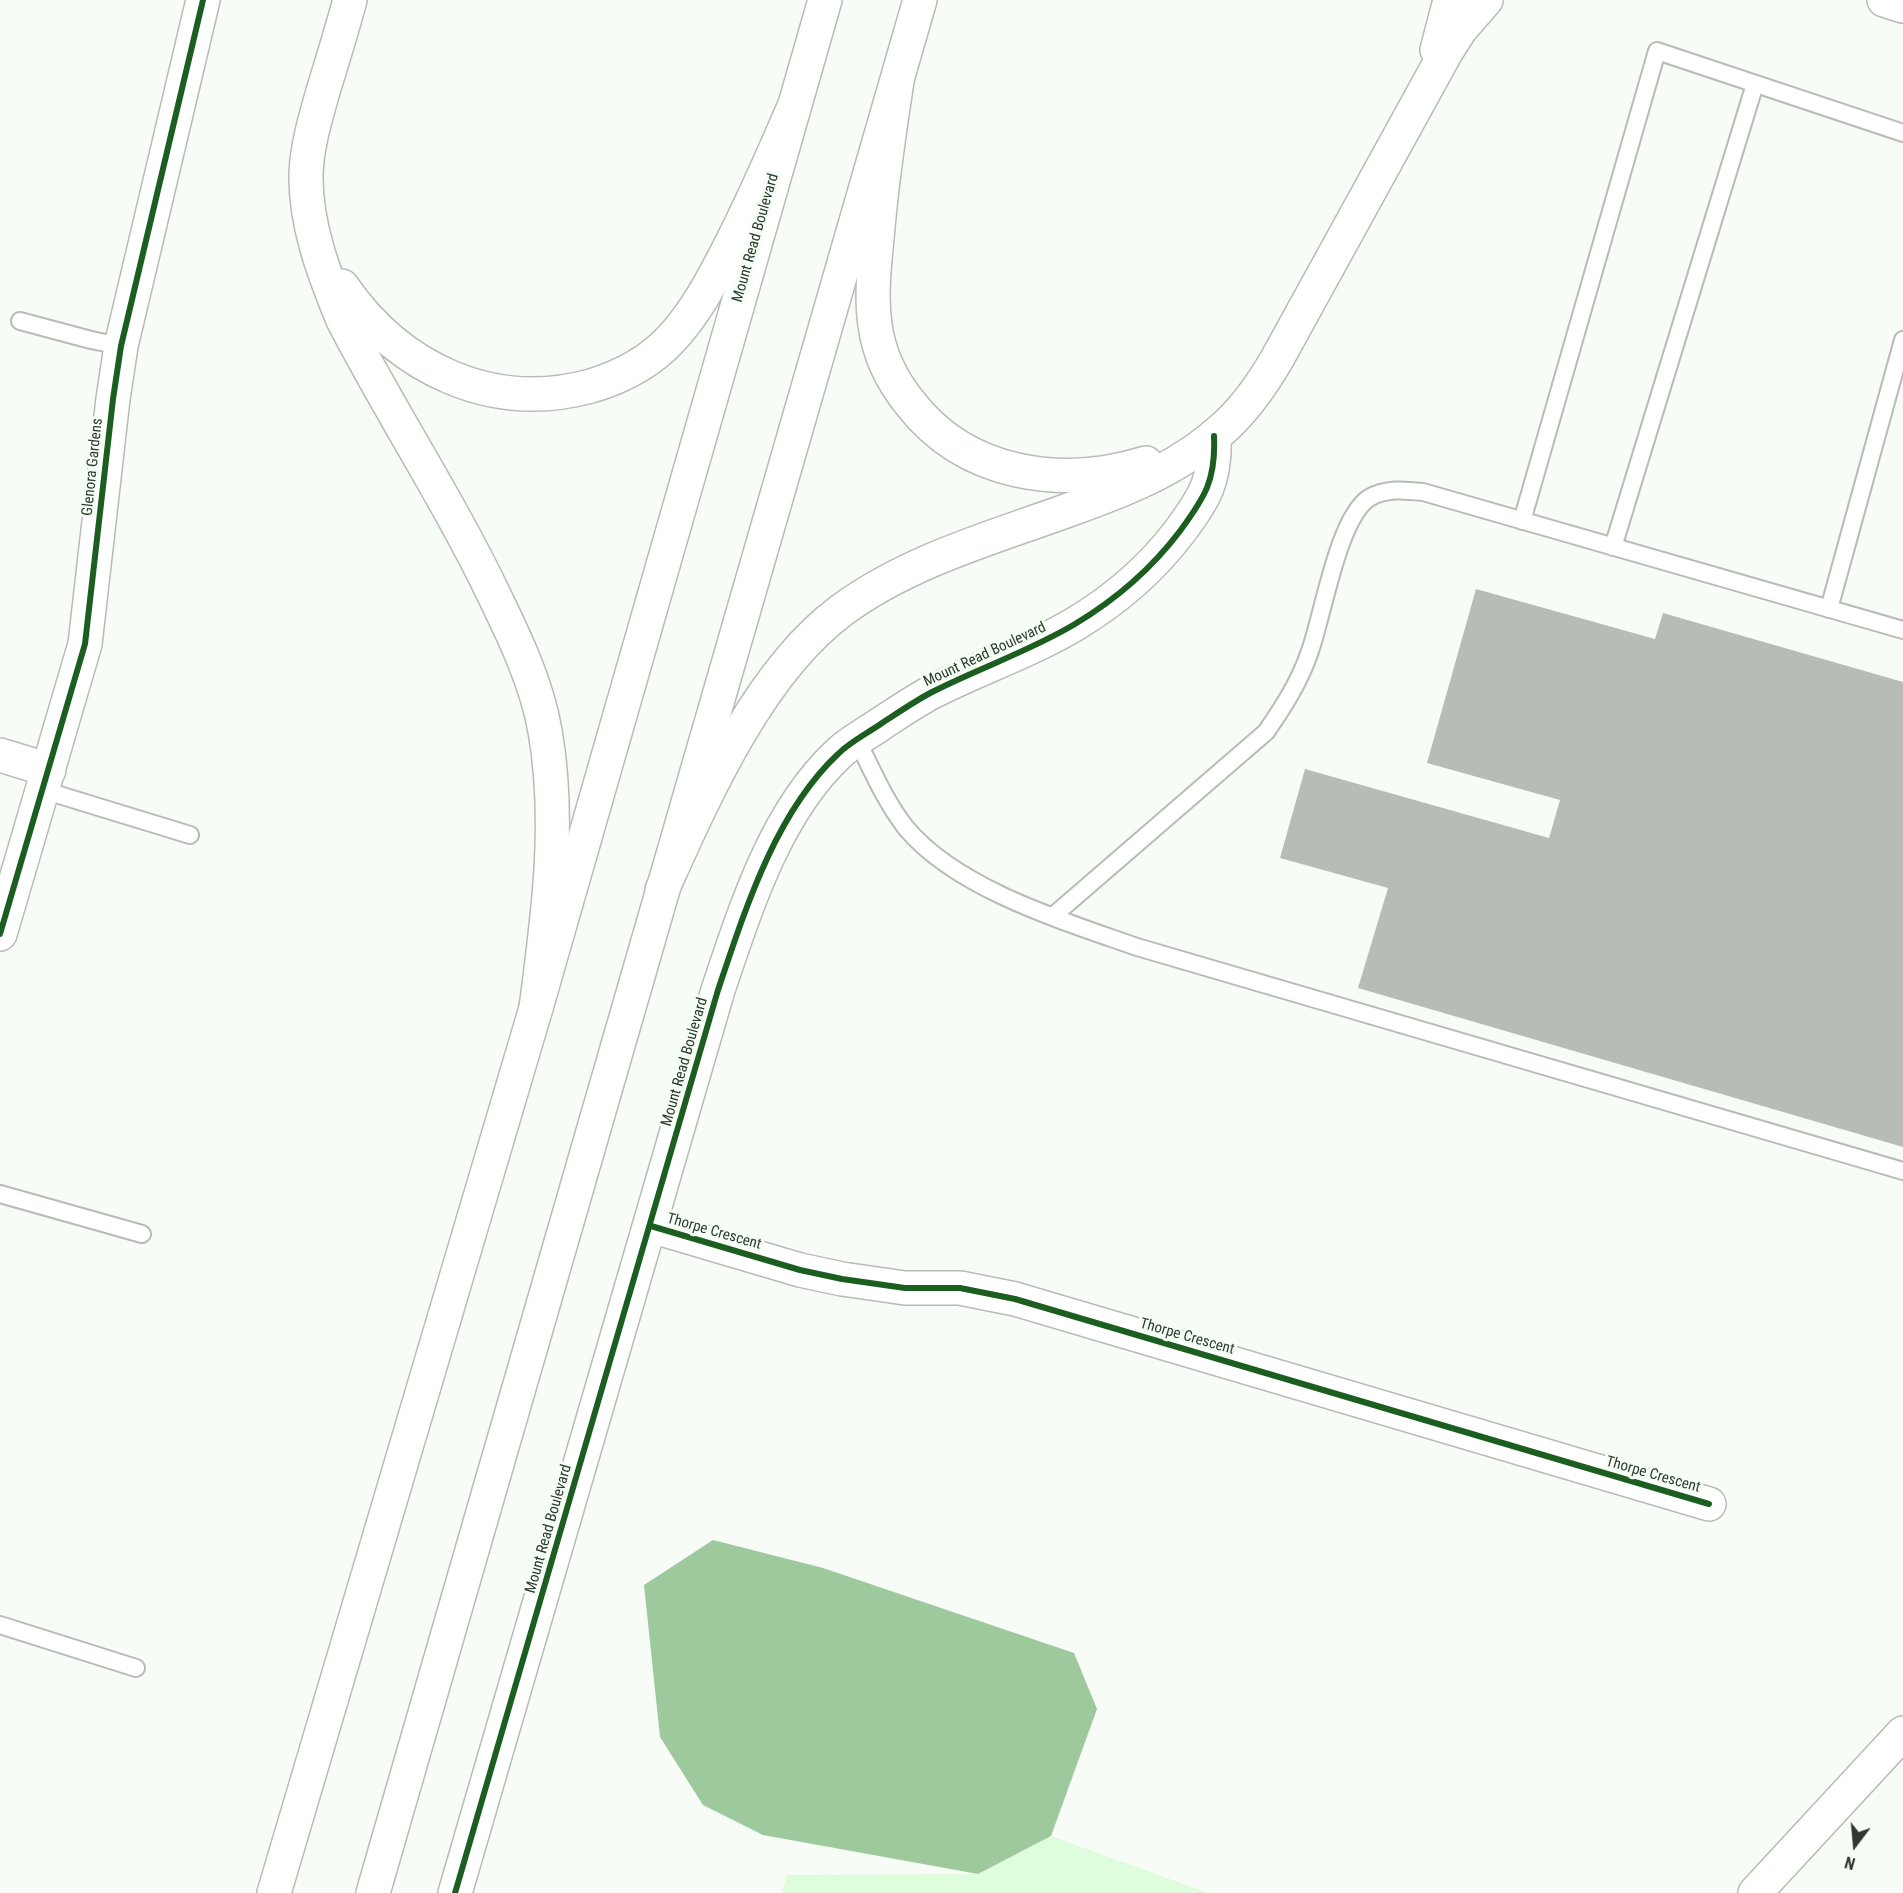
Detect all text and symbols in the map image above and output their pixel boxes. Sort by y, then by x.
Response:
street label: Mount Read Boulevard [729,172,783,304]
street label: Glenora Gardens [79,417,107,517]
street label: Mount Read Boulevard [921,619,1049,691]
street label: Mount Read Boulevard [658,996,712,1128]
street label: Thorpe Crescent [665,1210,763,1254]
street label: Thorpe Crescent [1138,1315,1236,1359]
street label: Thorpe Crescent [1604,1453,1702,1497]
street label: Mount Read Boulevard [522,1463,576,1595]
north arrow [1825,1815,1885,1875]
text: N [1843,1852,1857,1873]

